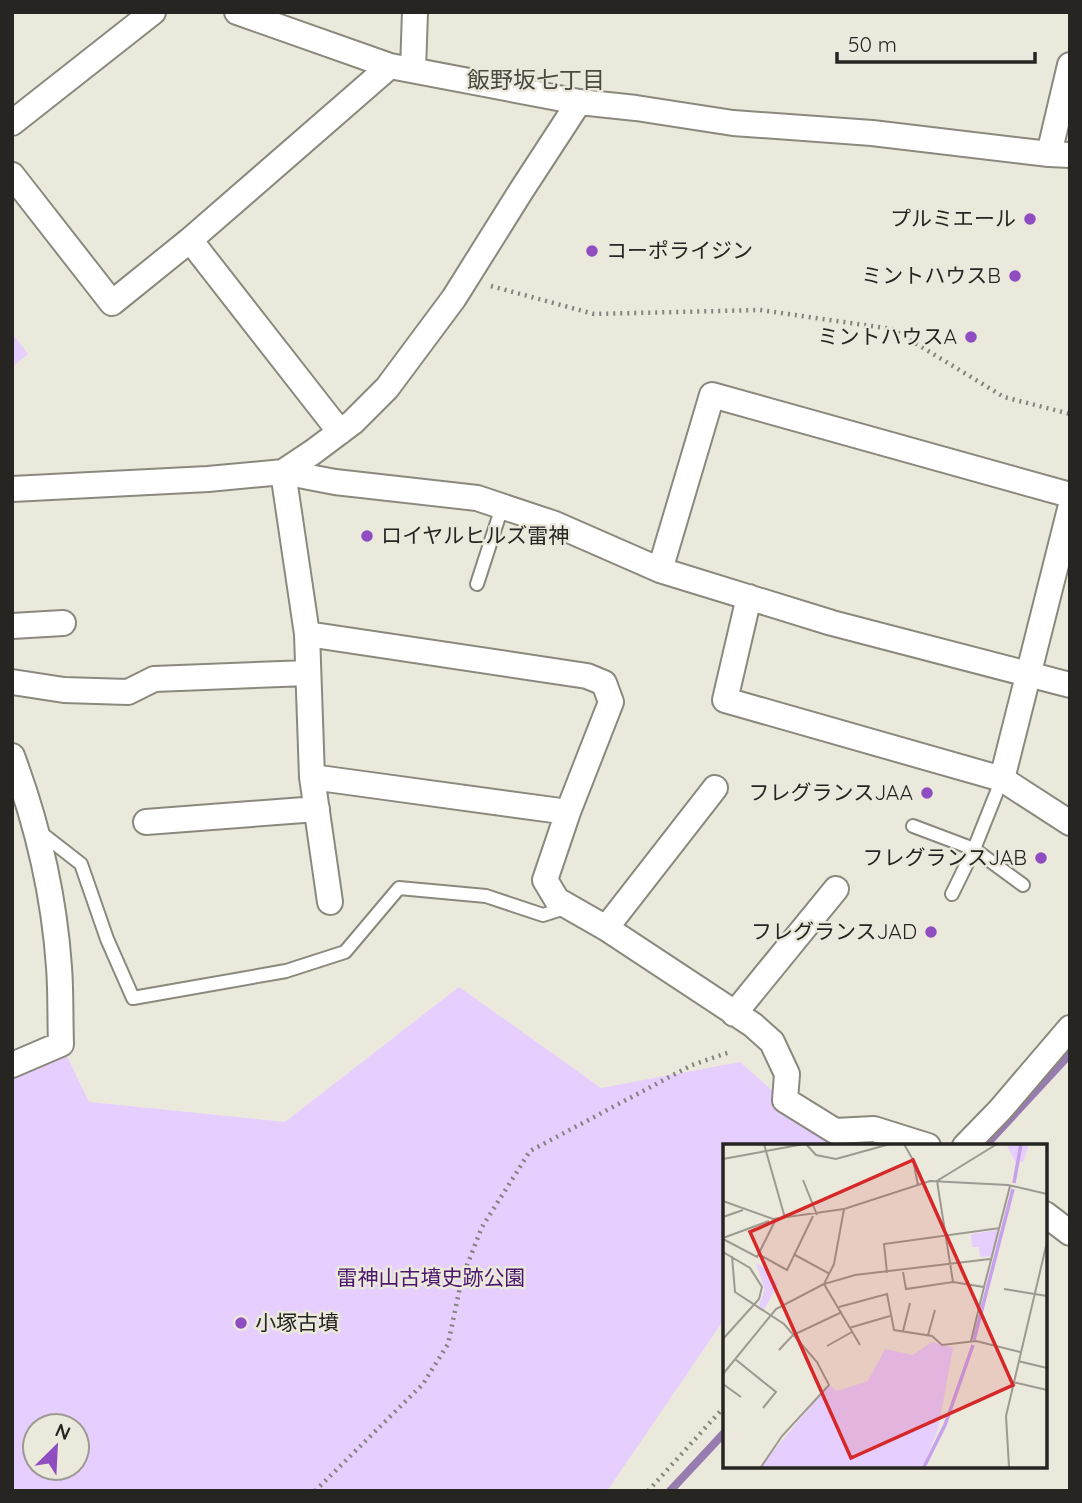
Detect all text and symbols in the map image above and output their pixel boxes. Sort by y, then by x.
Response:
scale bar [837,21,1035,65]
text: 50 m [848,31,897,57]
district label: 飯野坂七丁目 [467,65,605,94]
place label: プルミエール [890,205,1016,231]
marker: プルミエール [1022,211,1038,227]
place label: コーポライジン [606,237,753,263]
marker: コーポライジン [584,243,600,259]
place label: ミントハウスB [861,262,1001,288]
marker: ミントハウスB [1007,268,1023,284]
place label: ミントハウスA [817,323,957,349]
marker: ミントハウスA [963,329,979,345]
place label: ロイヤルヒルズ雷神 [381,522,569,548]
marker: ロイヤルヒルズ雷神 [359,528,375,544]
place label: フレグランスJAA [749,779,913,805]
marker: フレグランスJAA [919,785,935,801]
place label: フレグランスJAB [862,844,1027,870]
marker: フレグランスJAB [1033,850,1049,866]
place label: フレグランスJAD [751,918,917,944]
marker: フレグランスJAD [923,924,939,940]
inset map [723,1144,1047,1468]
park label: 雷神山古墳史跡公園 [337,1264,526,1290]
place label: 小塚古墳 [255,1309,339,1335]
marker: 小塚古墳 [233,1315,249,1331]
north arrow [21,1412,91,1482]
text: N [52,1418,74,1445]

